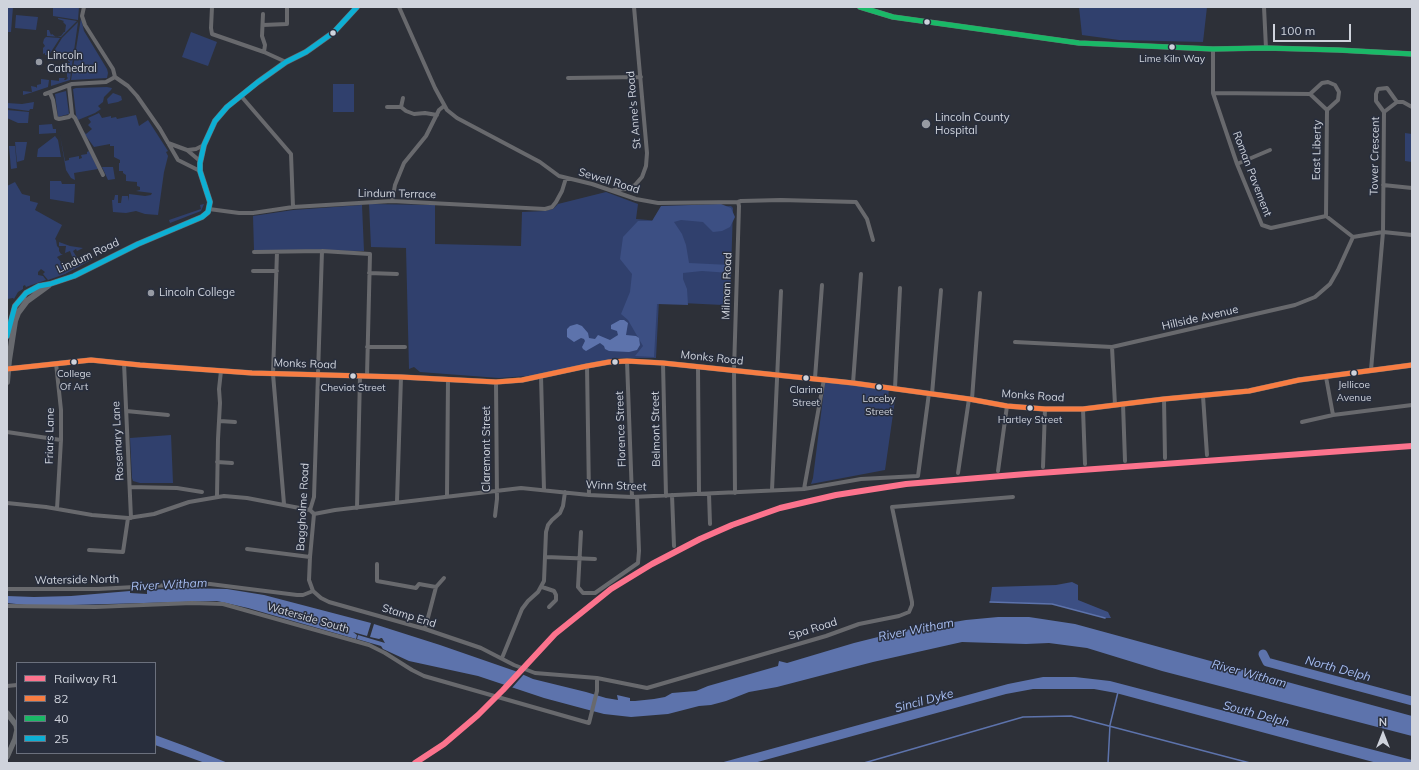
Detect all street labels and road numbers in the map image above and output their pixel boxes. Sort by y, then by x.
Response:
street label: St Anne's Road [624,70,644,150]
street label: Tower Crescent [1368,116,1382,196]
street label: East Liberty [1310,120,1324,180]
street label: Roman Pavement [1230,129,1274,219]
street label: Sewell Road [577,165,641,197]
street label: Lindum Terrace [358,187,436,201]
street label: Lindum Road [55,236,121,276]
street label: Milman Road [719,252,735,320]
street label: Hillside Avenue [1160,303,1240,333]
street label: Monks Road [680,348,744,368]
street label: Monks Road [273,356,337,372]
street label: Monks Road [1001,387,1065,405]
street label: Florence Street [613,391,629,467]
street label: Belmont Street [649,391,663,467]
street label: Rosemary Lane [109,401,127,481]
street label: Claremont Street [480,406,494,492]
street label: Friars Lane [43,408,57,464]
street label: Baggholme Road [294,463,312,551]
street label: Winn Street [585,478,647,494]
street label: Waterside North [35,573,119,587]
street label: Waterside South [265,600,351,636]
street label: Stamp End [380,602,438,630]
street label: Spa Road [787,615,839,643]

